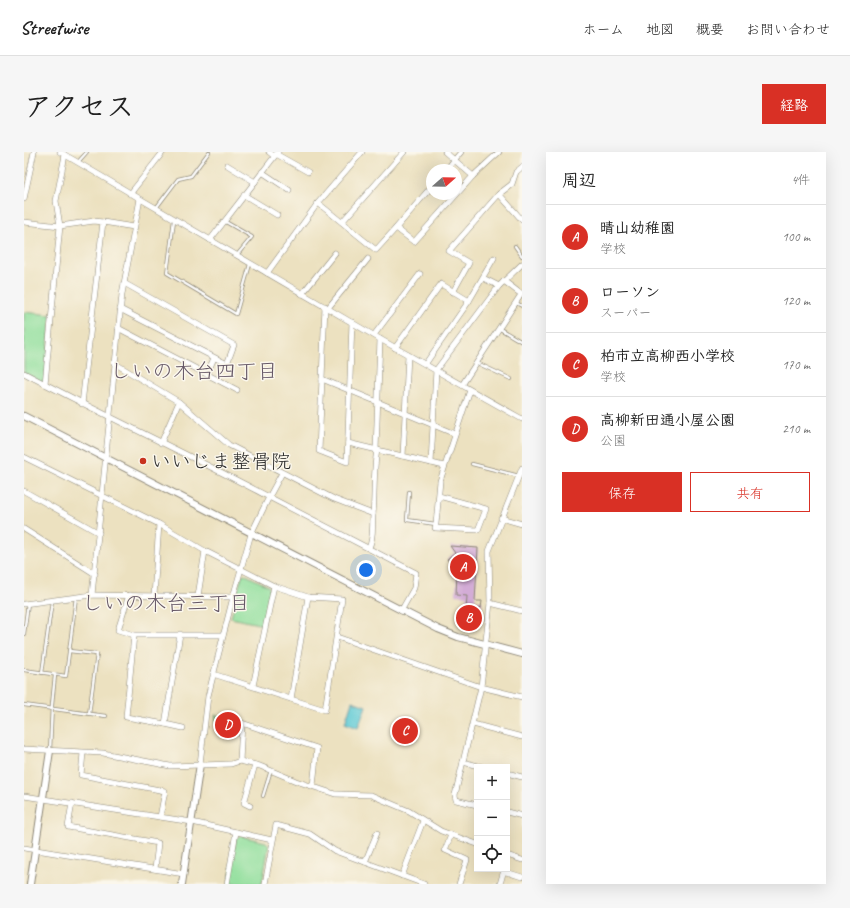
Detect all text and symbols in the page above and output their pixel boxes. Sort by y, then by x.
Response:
text: Streetwise [20,16,88,40]
text: ホーム [583,21,624,38]
text: 地図 [646,21,674,38]
text: 概要 [696,21,724,38]
text: お問い合わせ [746,21,830,38]
button: 経路 [762,84,826,124]
text: アクセス [24,89,134,124]
north arrow [426,164,462,200]
text: 周辺 [562,170,596,191]
text: 4件 [791,172,810,188]
text: 晴山幼稚園 [600,219,675,238]
text: A [572,229,578,245]
text: 100 m [782,229,810,245]
text: 学校 [600,241,626,257]
text: ローソン [600,283,660,302]
text: B [572,293,578,309]
text: 120 m [782,293,810,309]
text: スーパー [600,305,651,321]
text: 柏市立高柳西小学校 [600,347,735,366]
text: C [572,357,578,373]
text: 170 m [782,357,810,373]
district label: しいの木台四丁目 [110,358,278,384]
text: 学校 [600,369,626,385]
text: 高柳新田通小屋公園 [600,411,735,430]
text: D [571,421,579,437]
text: 210 m [782,421,810,437]
text: 公園 [600,433,626,449]
place label: いいじま整骨院 [151,449,291,474]
marker: いいじま整骨院 [138,456,148,466]
button: 保存 [562,472,682,512]
button: 共有 [690,472,810,512]
pin: A [450,552,476,582]
your location [356,560,376,580]
district label: しいの木台三丁目 [82,590,250,616]
pin: B [456,603,482,633]
pin: D [215,710,241,740]
pin: C [392,716,418,746]
map controls [474,764,510,872]
button: + [474,764,510,800]
button: − [474,800,510,836]
button: locate [474,836,510,872]

